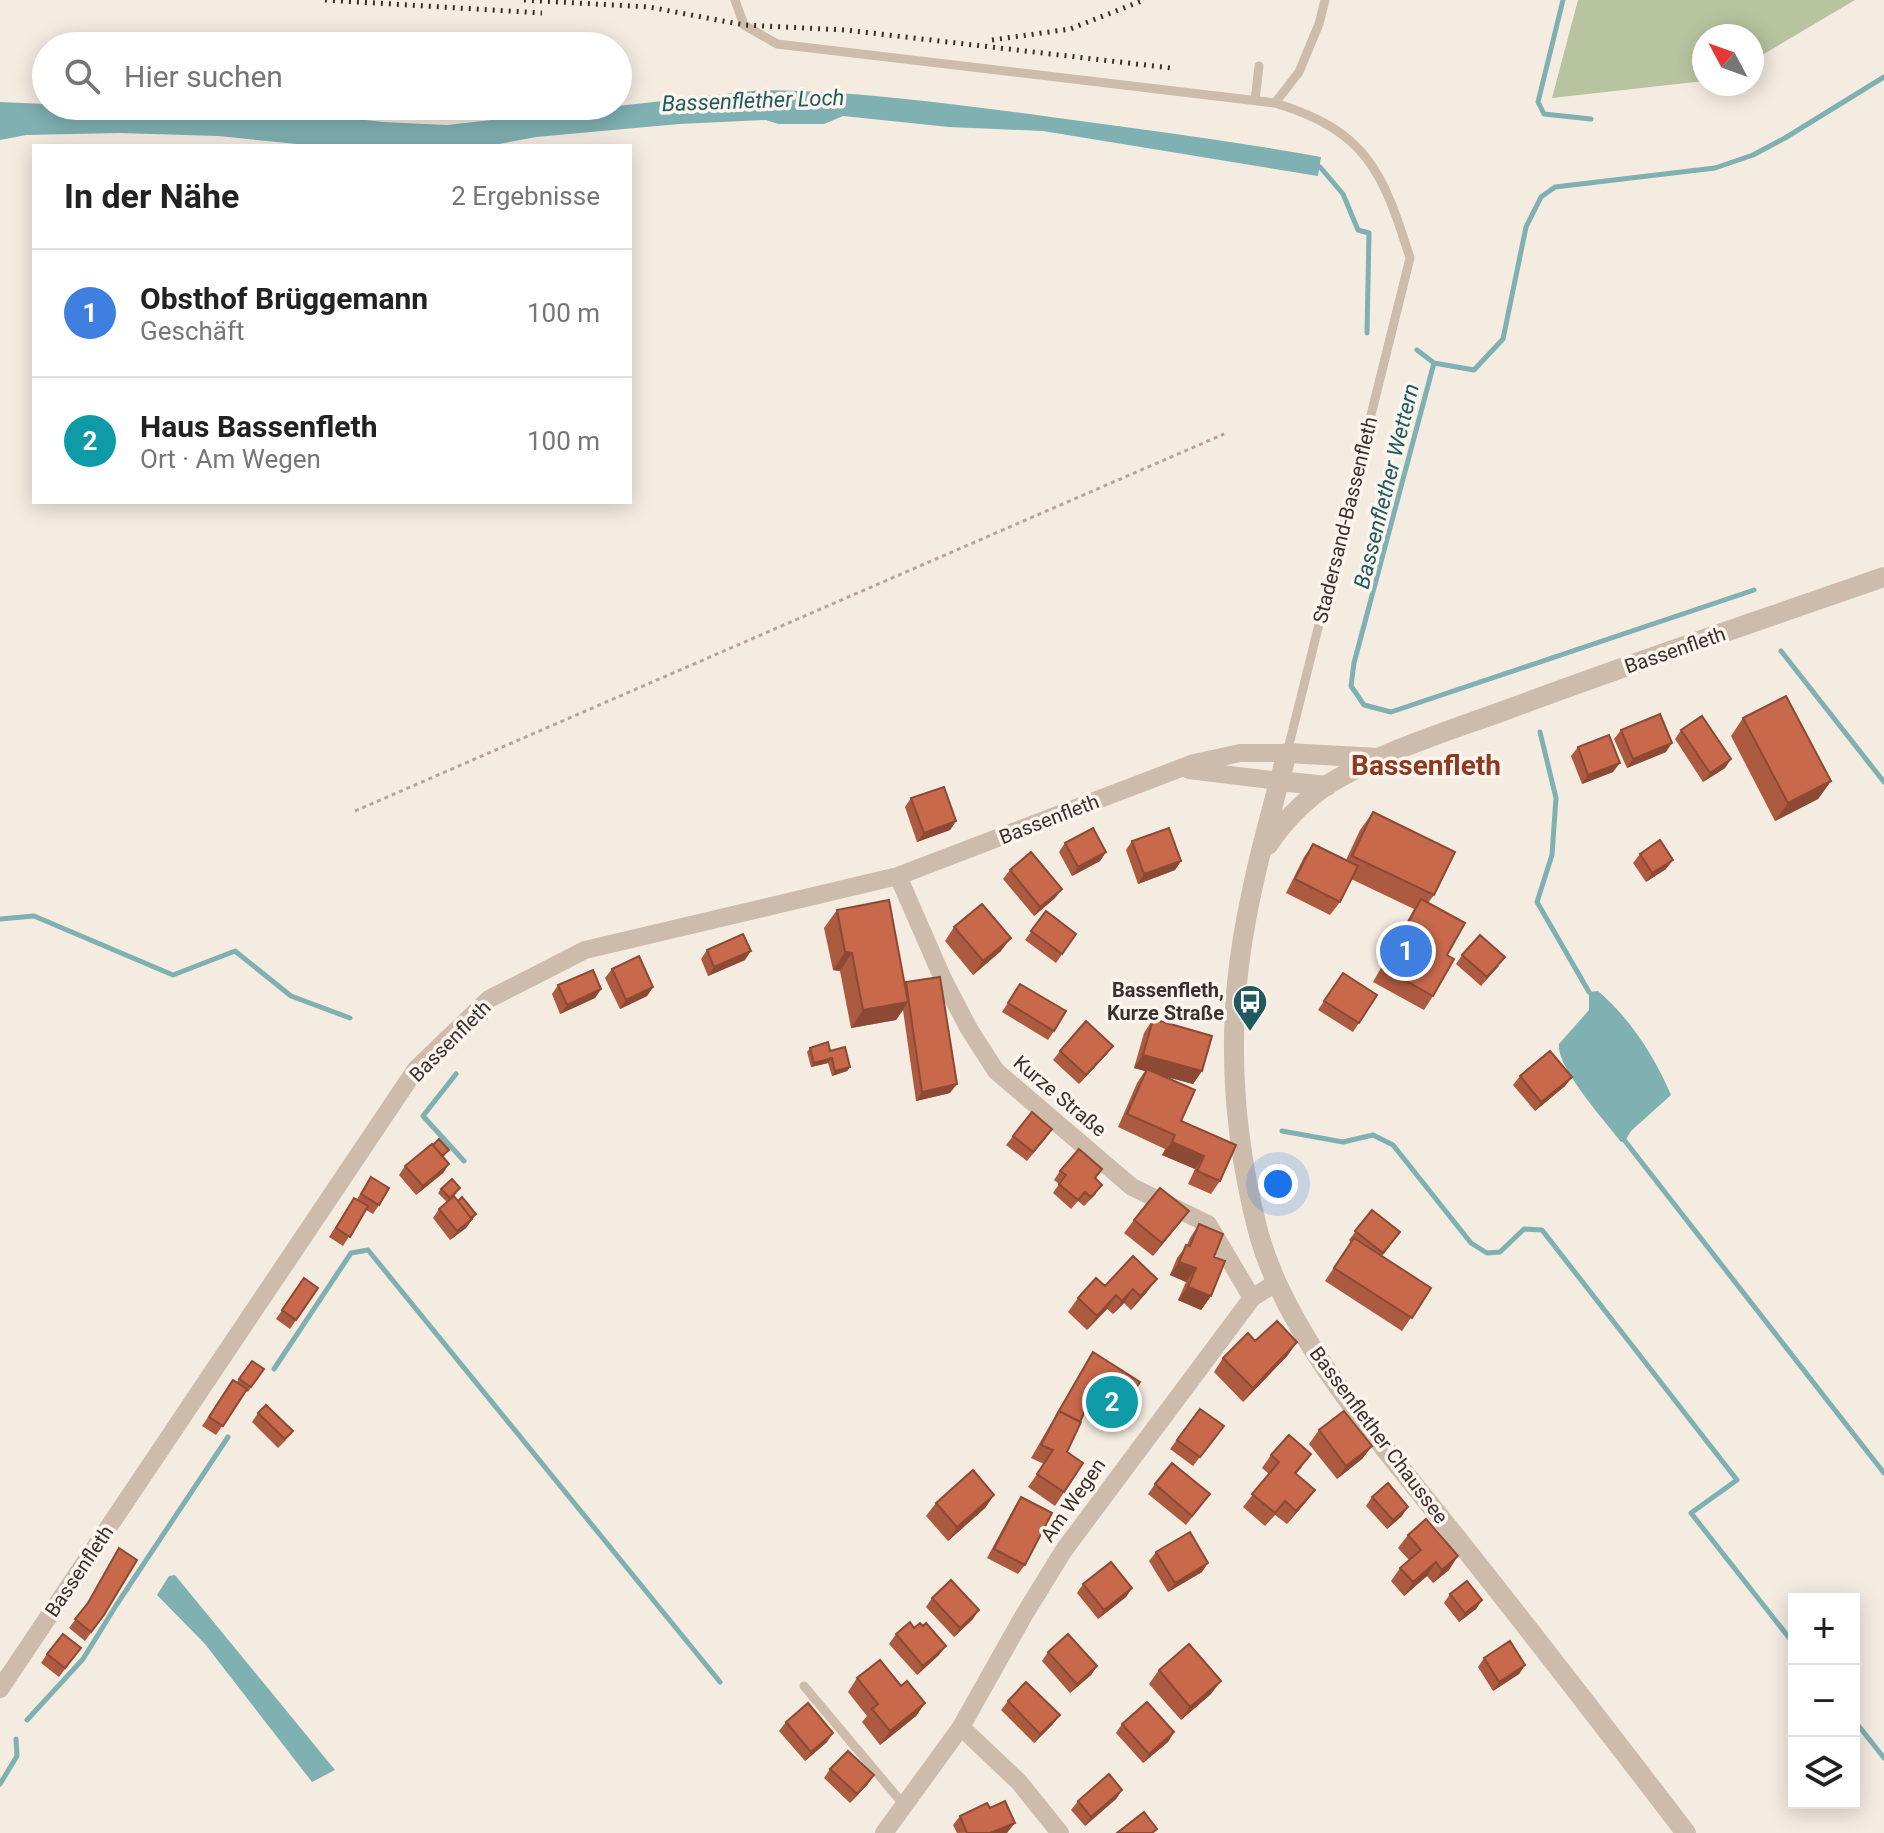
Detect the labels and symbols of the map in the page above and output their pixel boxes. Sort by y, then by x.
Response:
north arrow [1692,24,1764,96]
water label: Bassenflether Loch [661,85,845,116]
water label: Bassenflether Wettern [1349,381,1424,591]
street label: Stadersand-Bassenfleth [1308,414,1382,626]
street label: Bassenfleth [1621,622,1729,678]
district label: Bassenfleth [1351,749,1501,782]
street label: Bassenfleth [996,789,1102,849]
pin: 1 [1380,921,1432,981]
place label: Bassenfleth, Kurze Straße [1107,978,1224,1025]
bus stop icon: Bassenfleth, Kurze Straße [1231,983,1269,1033]
street label: Bassenfleth [404,995,496,1087]
street label: Kurze Straße [1009,1050,1111,1142]
your location [1258,1164,1298,1204]
street label: Bassenflether Chaussee [1305,1342,1453,1528]
pin: 2 [1086,1372,1138,1432]
street label: Am Wegen [1035,1454,1111,1546]
street label: Bassenfleth [40,1521,118,1621]

